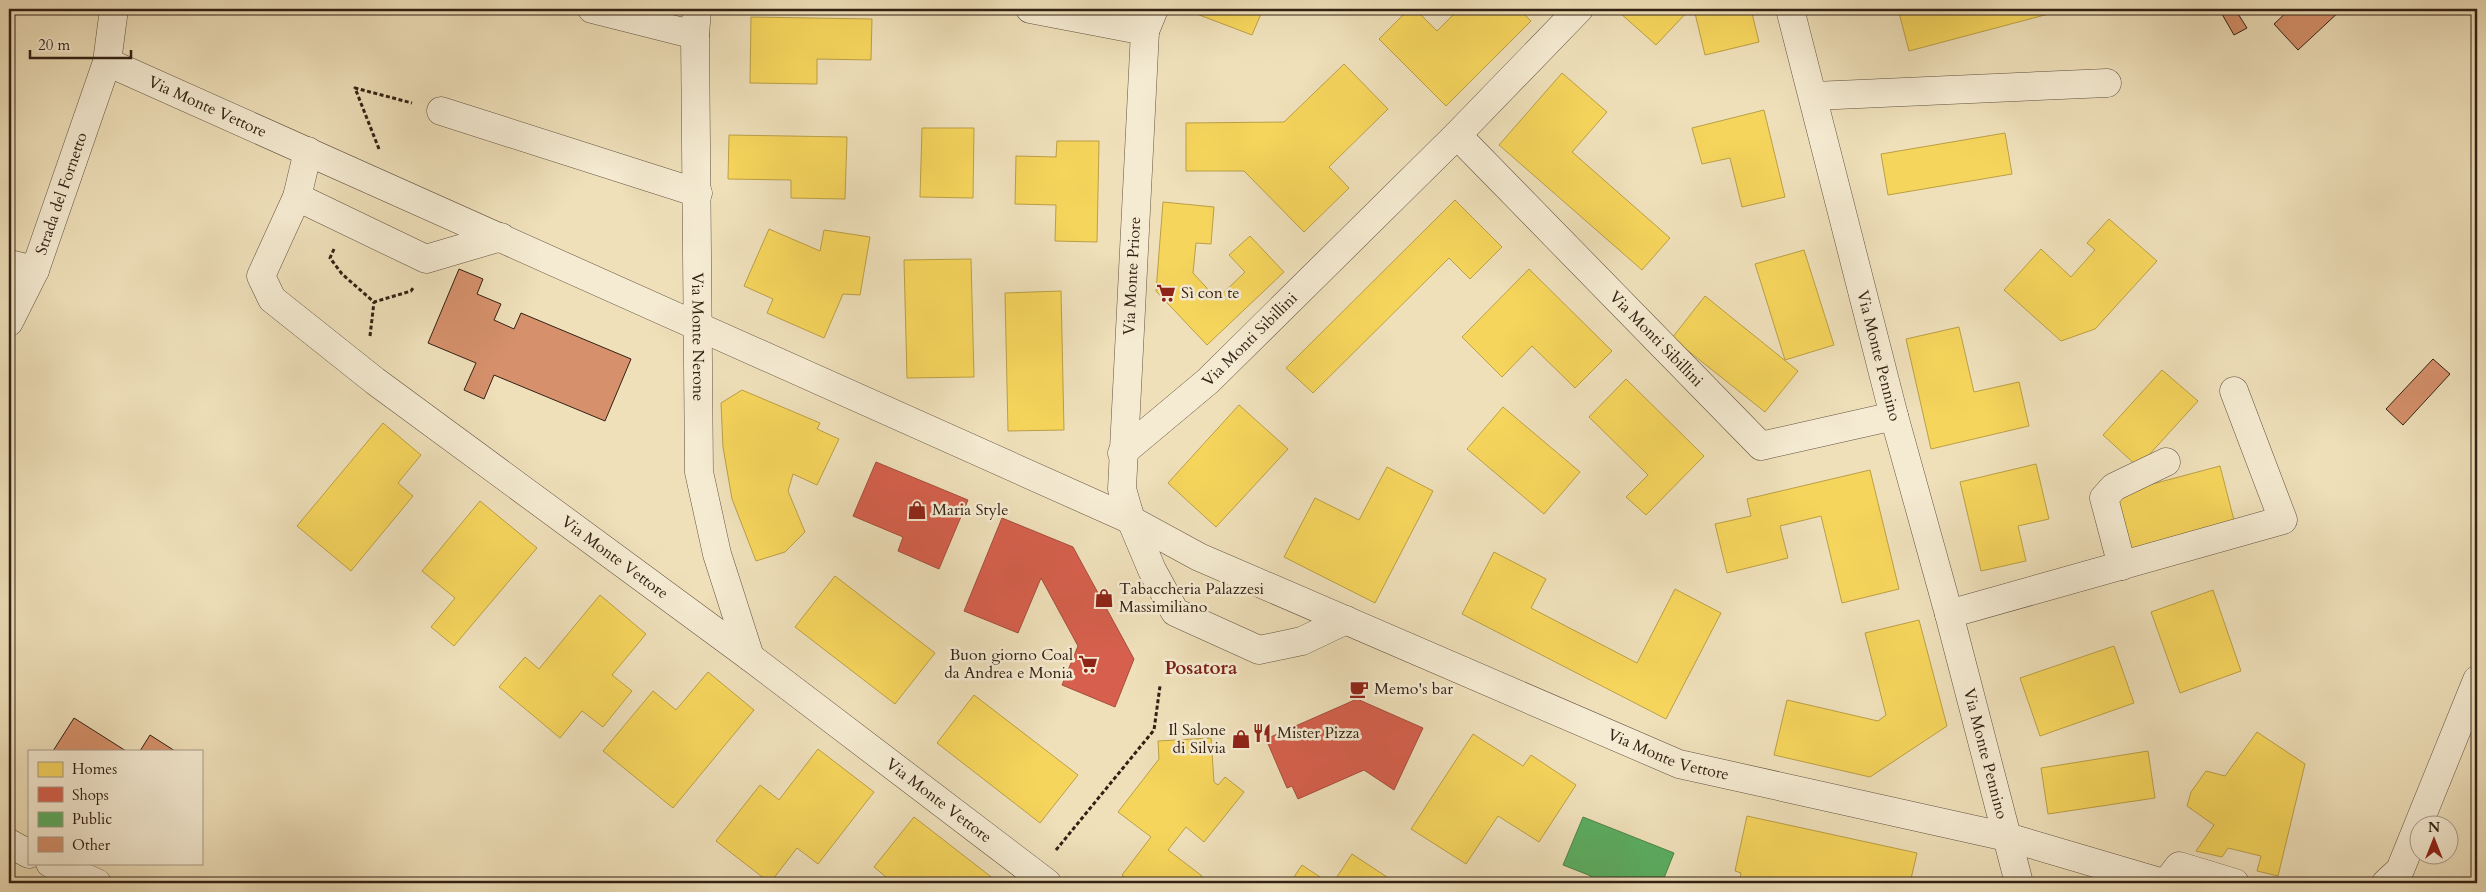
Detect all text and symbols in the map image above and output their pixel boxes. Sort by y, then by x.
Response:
scale bar [30,28,131,60]
text: 20 m [38,35,70,55]
street label: Via Monte Vettore [145,71,270,143]
street label: Strada del Fornetto [30,129,93,258]
street label: Via Monte Priore [1118,216,1146,336]
street label: Via Monte Nerone [686,272,709,401]
supermarket icon: Sì con te [1155,282,1177,304]
place label: Sì con te [1181,282,1239,304]
street label: Via Monti Sibillini [1604,286,1708,392]
street label: Via Monti Sibillini [1197,287,1303,392]
street label: Via Monte Pennino [1851,288,1906,424]
shop icon: Maria Style [906,499,928,521]
place label: Maria Style [932,499,1008,521]
street label: Via Monte Vettore [557,511,673,604]
place label: Tabaccheria Palazzesi Massimiliano [1119,578,1265,618]
shop icon: Tabaccheria Palazzesi Massimiliano [1093,587,1115,609]
place label: Buon giorno Coal da Andrea e Monia [944,644,1073,684]
supermarket icon: Buon giorno Coal da Andrea e Monia [1077,653,1099,675]
district label: Posatora [1165,655,1238,681]
cafe icon: Memo's bar [1348,678,1370,700]
place label: Memo's bar [1374,678,1453,700]
street label: Via Monte Pennino [1958,686,2013,822]
place label: Il Salone di Silvia [1168,719,1226,759]
restaurant icon: Mister Pizza [1251,722,1273,744]
place label: Mister Pizza [1277,722,1360,744]
street label: Via Monte Vettore [1604,723,1731,786]
shop icon: Il Salone di Silvia [1230,728,1252,750]
legend [28,750,202,864]
street label: Via Monte Vettore [881,753,996,848]
text: Homes [72,759,117,779]
text: Shops [72,785,109,805]
text: Public [72,809,112,829]
north arrow [2408,814,2458,864]
text: N [2428,818,2440,837]
text: Other [72,835,111,855]

